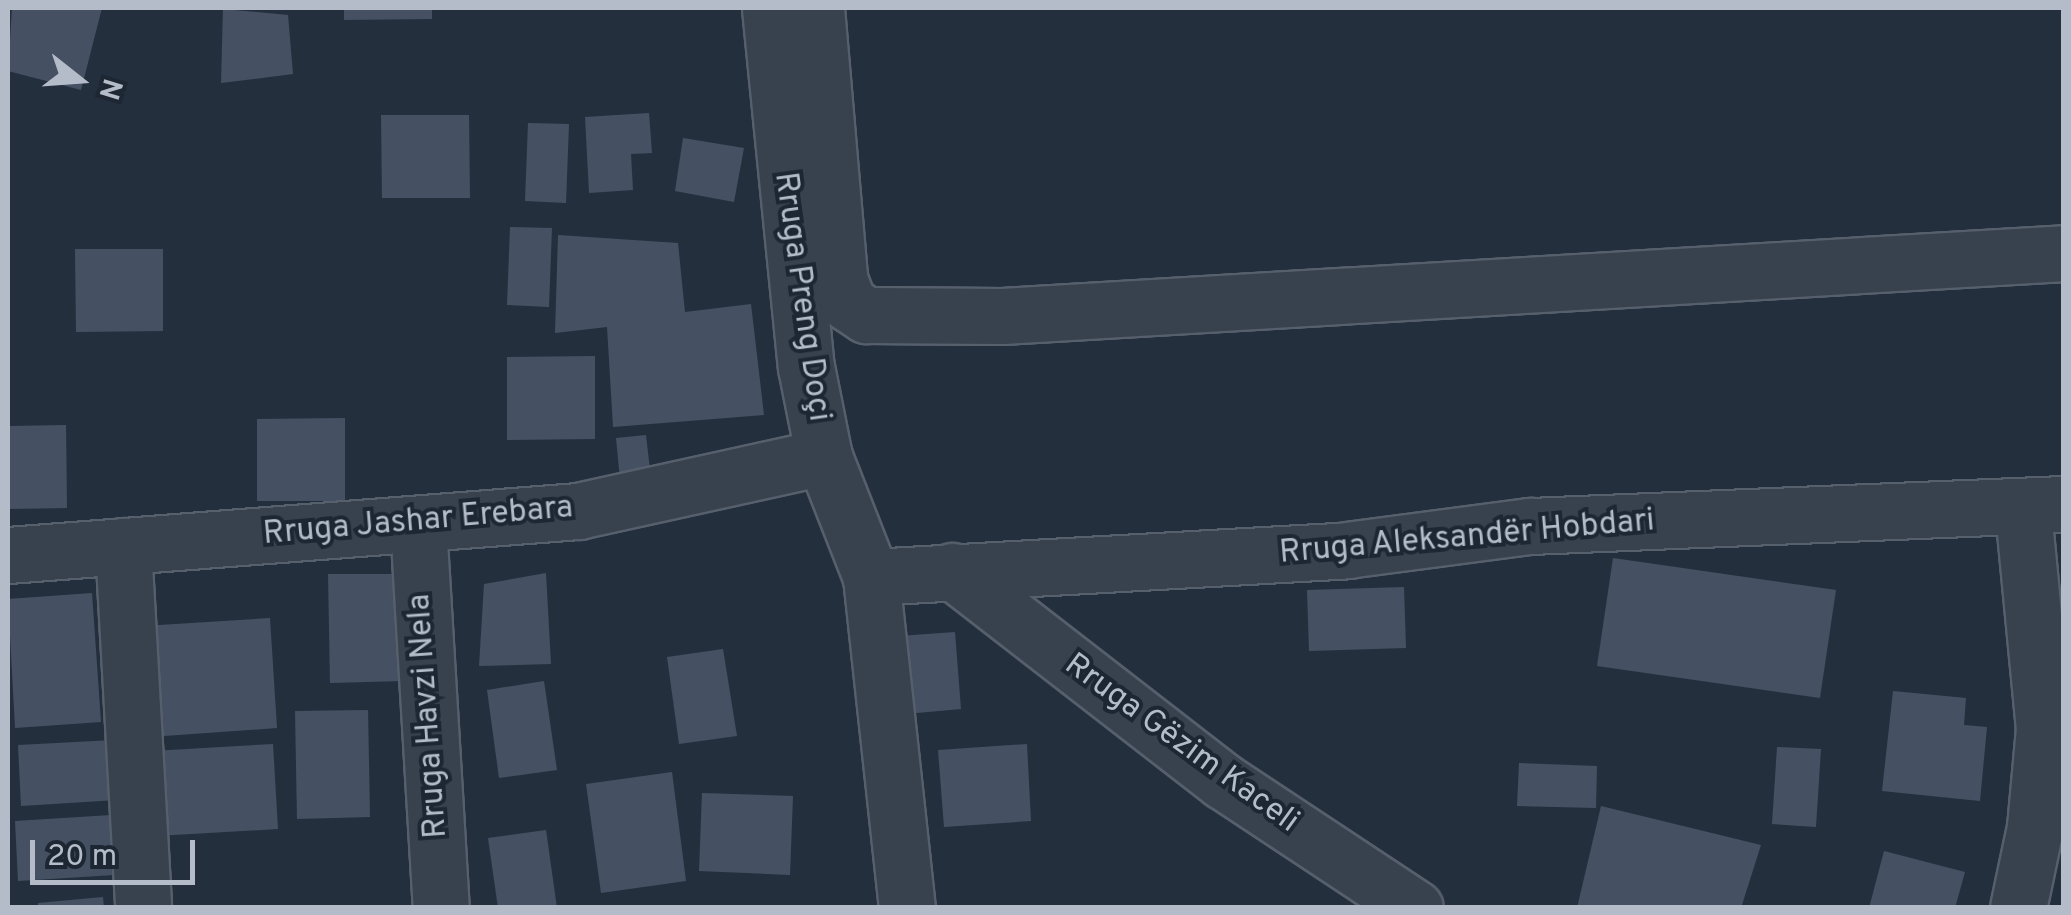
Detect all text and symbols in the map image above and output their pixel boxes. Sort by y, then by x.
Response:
north arrow [30,30,130,130]
text: N [89,74,129,104]
street label: Rruga Preng Doçi [765,170,837,424]
street label: Rruga Jashar Erebara [262,489,574,555]
street label: Rruga Aleksandër Hobdari [1277,502,1657,574]
street label: Rruga Havzi Nela [401,592,457,840]
street label: Rruga Gëzim Kaceli [1056,646,1306,842]
scale bar [35,820,200,882]
text: 20 m [47,839,117,876]

